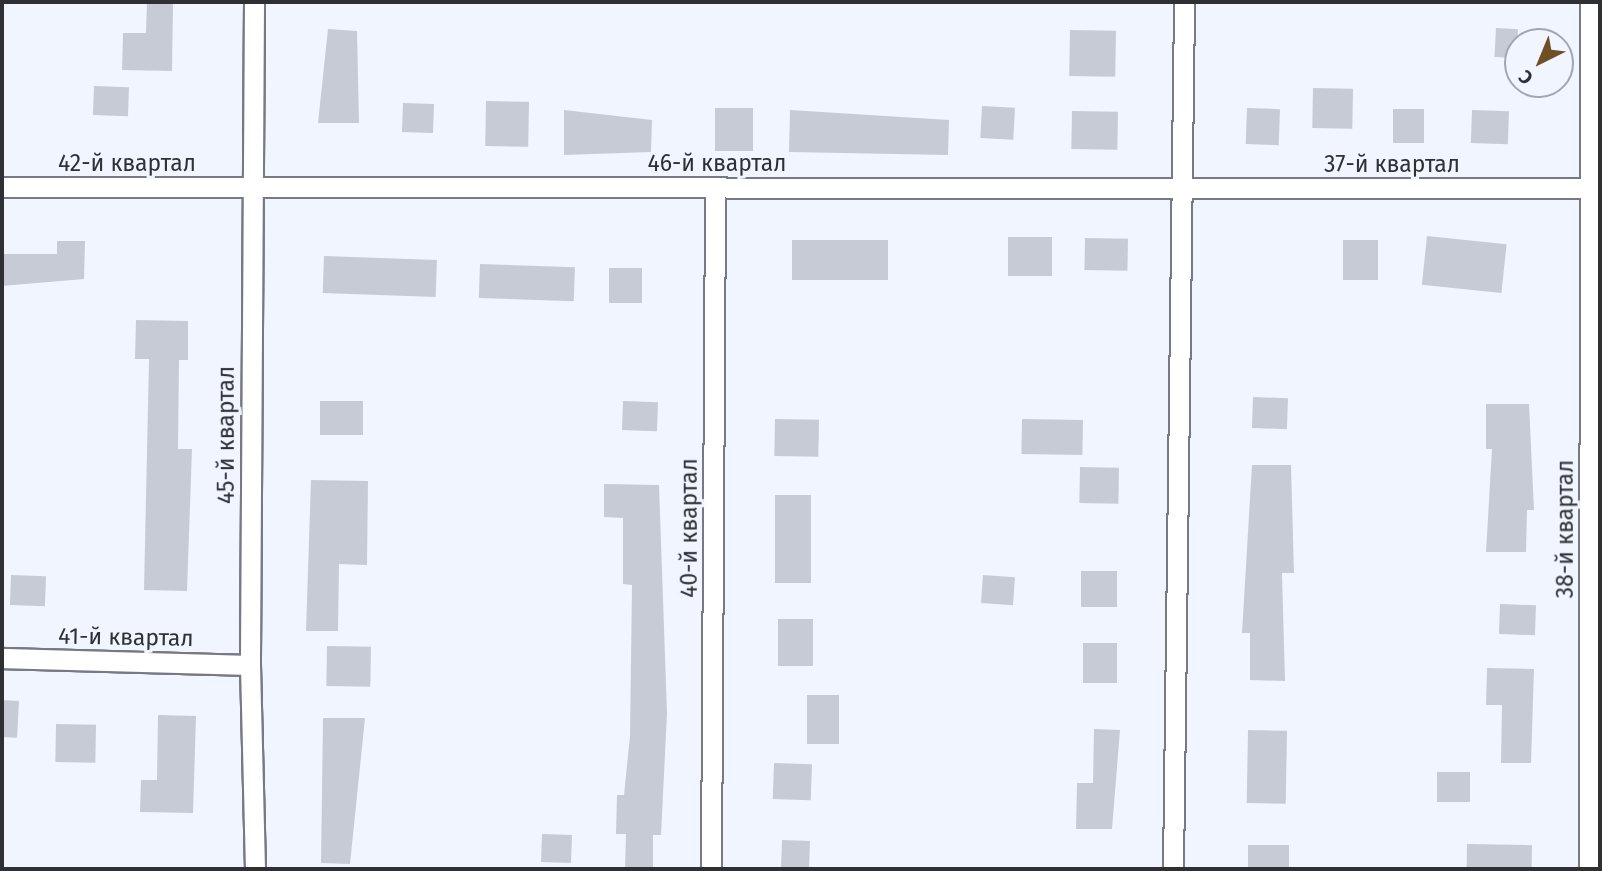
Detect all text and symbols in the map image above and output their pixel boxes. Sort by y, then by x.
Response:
north arrow [1504,28,1574,98]
text: С [1514,65,1538,89]
street label: 42-й квартал [58,149,196,177]
street label: 46-й квартал [647,149,787,177]
street label: 37-й квартал [1324,150,1460,178]
street label: 45-й квартал [212,366,240,504]
street label: 40-й квартал [675,458,703,598]
street label: 38-й квартал [1551,460,1579,598]
street label: 41-й квартал [58,622,194,652]

